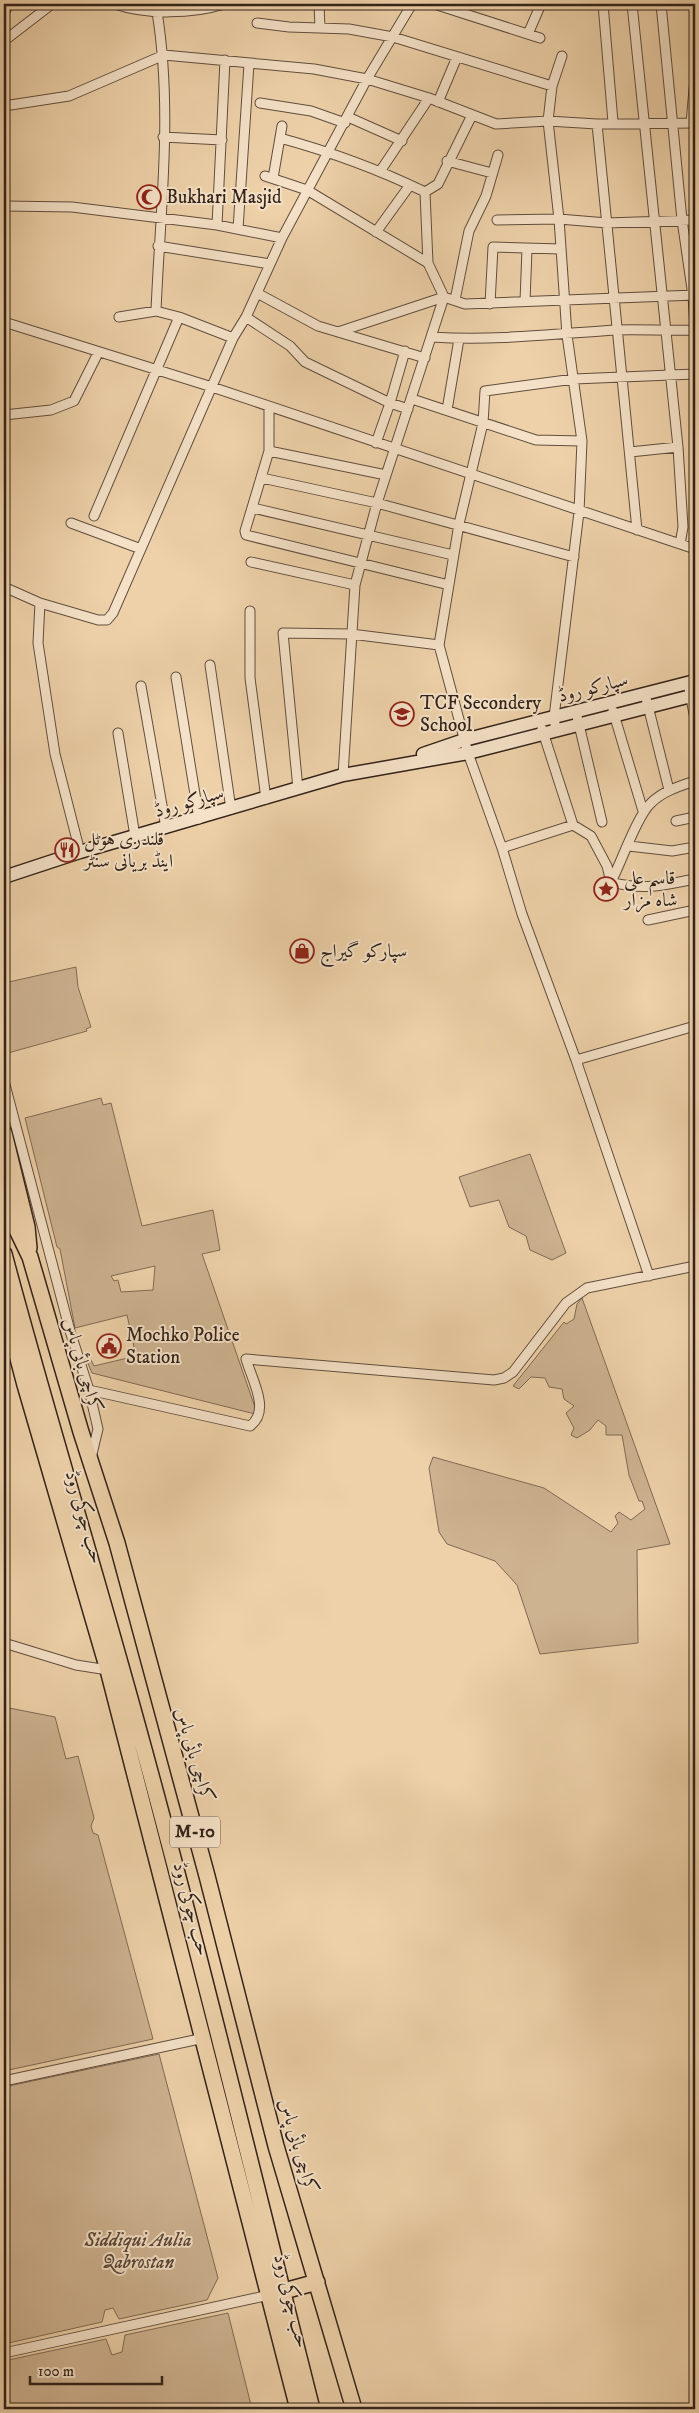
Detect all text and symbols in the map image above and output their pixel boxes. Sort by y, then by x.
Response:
mosque icon: Bukhari Masjid [136,184,162,210]
place label: Bukhari Masjid [166,186,282,209]
street label: سپارکو روڈ [556,668,630,708]
place label: TCF Secondery School [420,692,542,737]
school or university icon: TCF Secondery School [389,701,415,727]
street label: سپارکو روڈ [151,781,227,823]
place label: قلندری ہوٹل اینڈ بریانی سنٹر [82,828,173,873]
restaurant icon: قلندری ہوٹل اینڈ بریانی سنٹر [54,837,80,863]
place label: قاسم علی شاہ مزار [622,867,678,913]
place icon: قاسم علی شاہ مزار [593,876,619,902]
shop icon: سپارکو گیراج [289,938,315,964]
place label: سپارکو گیراج [320,940,407,968]
street label: کراچی بائی پاس [57,1315,107,1415]
place label: Mochko Police Station [126,1324,240,1369]
public building icon: Mochko Police Station [96,1333,122,1359]
street label: حب چوکی روڈ [60,1467,109,1566]
street label: کراچی بائی پاس [169,1705,219,1805]
road number: M-10 [170,1816,220,1848]
street label: حب چوکی روڈ [167,1859,215,1958]
street label: کراچی بائی پاس [273,2096,323,2196]
park label: Siddiqui Aulia Qabrostan [84,2229,191,2274]
street label: حب چوکی روڈ [268,2251,315,2350]
scale bar [30,2353,162,2385]
text: 100 m [38,2362,74,2381]

